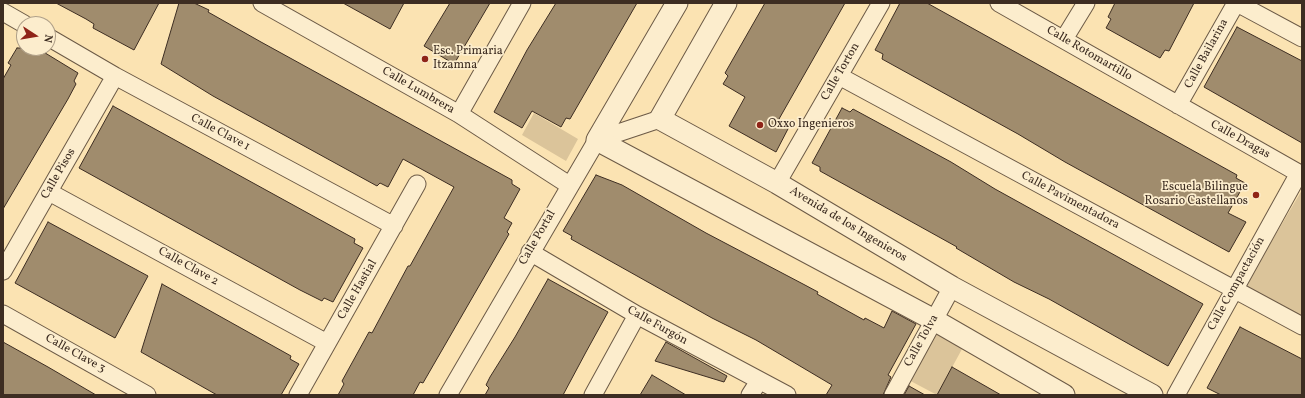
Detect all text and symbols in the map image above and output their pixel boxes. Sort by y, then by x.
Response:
north arrow [16,16,56,56]
street label: Calle Bailarina [1182,17,1232,91]
street label: Calle Rotomartillo [1043,24,1135,84]
text: N [39,33,55,44]
street label: Calle Torton [819,41,863,103]
place label: Esc. Primaria Itzamna [433,45,503,73]
marker: Esc. Primaria Itzamna [420,54,430,64]
street label: Calle Lumbrera [379,64,457,118]
street label: Calle Clave 1 [188,111,252,155]
place label: Oxxo Ingenieros [768,118,854,132]
street label: Calle Dragas [1208,118,1272,162]
marker: Oxxo Ingenieros [755,120,765,130]
street label: Calle Pisos [39,146,79,202]
street label: Calle Pavimentadora [1018,169,1122,233]
place label: Escuela Bilingue Rosario Castellanos [1145,181,1248,209]
street label: Avenida de los Ingenieros [787,184,909,266]
marker: Escuela Bilingue Rosario Castellanos [1251,190,1261,200]
street label: Calle Portal [517,208,559,268]
street label: Calle Compactación [1205,235,1269,333]
street label: Calle Clave 2 [155,244,221,290]
street label: Calle Hastial [335,258,381,322]
street label: Calle Furgón [624,303,690,349]
street label: Calle Tolva [902,312,942,370]
street label: Calle Clave 3 [42,332,108,376]

